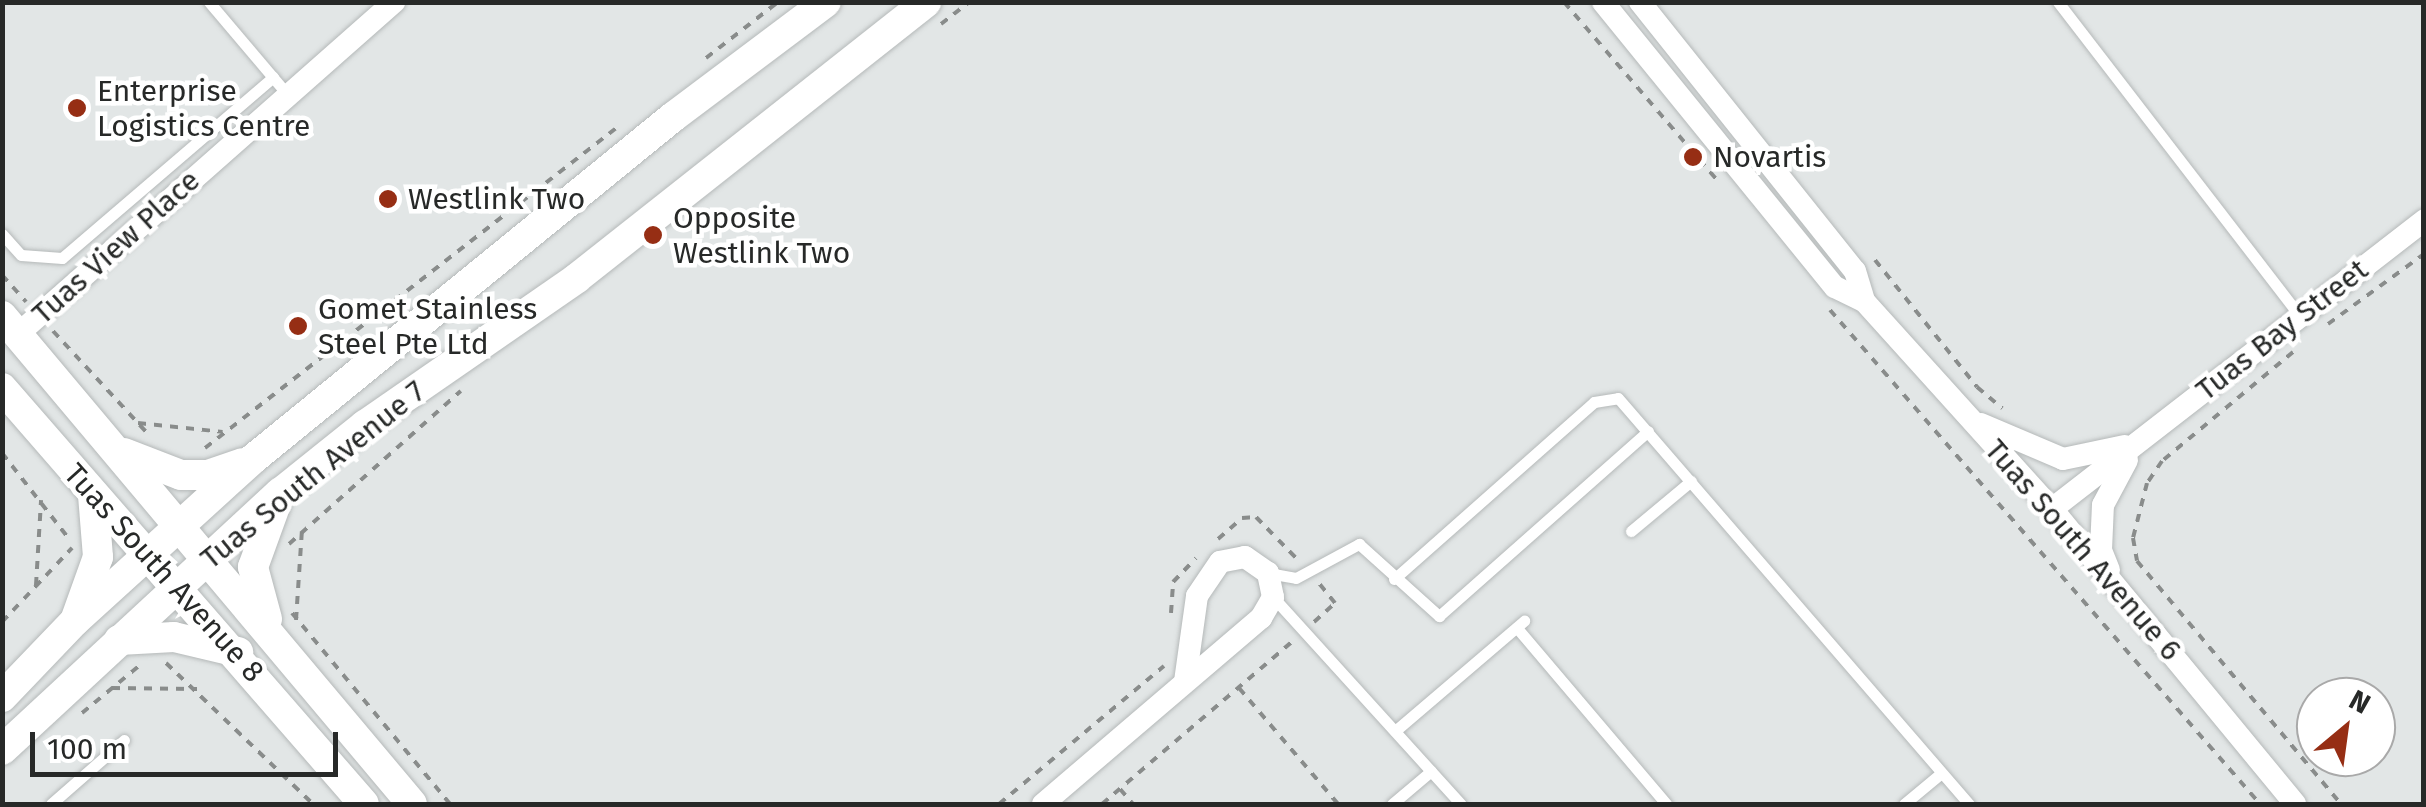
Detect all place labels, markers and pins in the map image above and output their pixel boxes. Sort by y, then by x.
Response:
place label: Enterprise Logistics Centre [97,73,310,144]
marker: Enterprise Logistics Centre [66,97,88,119]
place label: Novartis [1713,139,1826,175]
marker: Novartis [1682,146,1704,168]
place label: Westlink Two [408,181,585,217]
marker: Westlink Two [377,188,399,210]
place label: Opposite Westlink Two [673,200,850,270]
marker: Opposite Westlink Two [642,224,664,246]
place label: Gomet Stainless Steel Pte Ltd [318,291,537,362]
marker: Gomet Stainless Steel Pte Ltd [287,315,309,337]

